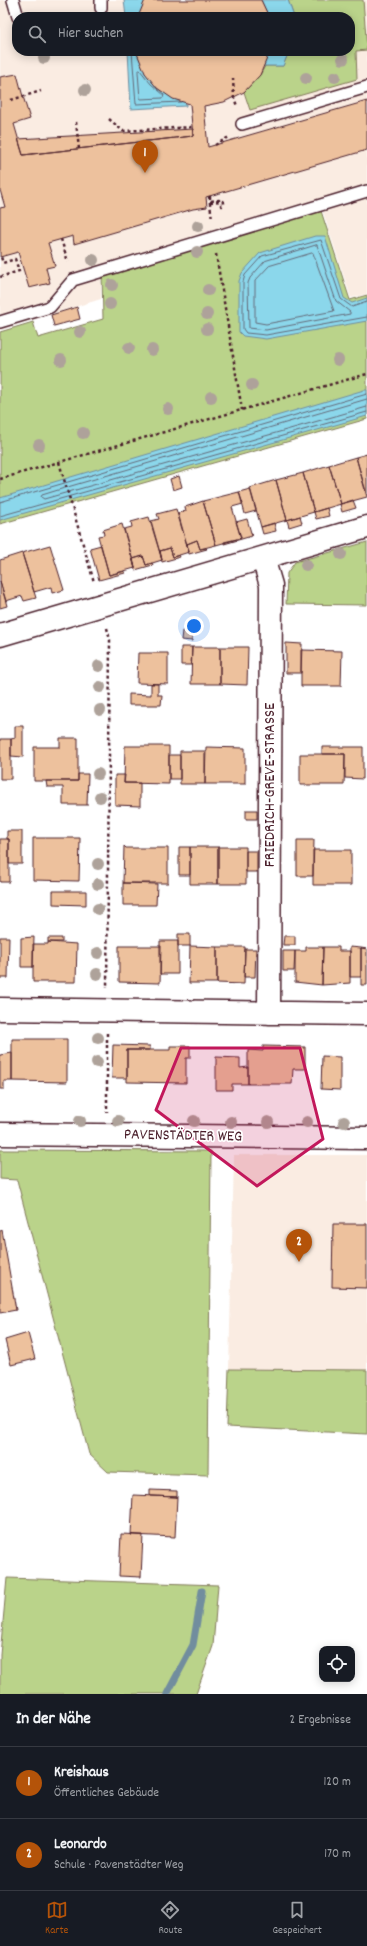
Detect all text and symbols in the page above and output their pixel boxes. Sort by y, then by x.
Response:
search box [12,12,355,56]
icon: search [26,23,48,45]
text: Hier suchen [58,23,123,45]
pin: 1 [132,140,158,173]
your location [184,616,204,636]
street label: FRIEDRICH-GREVE-STRASSE [259,702,282,867]
street label: PAVENSTÄDTER WEG [124,1123,242,1149]
pin: 2 [286,1229,312,1262]
map controls [319,1646,355,1682]
button: locate [319,1646,355,1682]
text: In der Nähe [16,1708,91,1732]
text: 2 Ergebnisse [290,1711,351,1730]
text: Kreishaus [54,1762,109,1784]
text: 1 [28,1773,30,1792]
text: 120 m [323,1773,351,1792]
text: Öffentliches Gebäude [54,1784,159,1803]
text: Leonardo [54,1834,107,1856]
text: 2 [26,1845,32,1864]
text: 170 m [324,1845,351,1864]
text: Schule · Pavenstädter Weg [54,1856,183,1875]
tab: Karte [45,1899,68,1939]
tab: Route [158,1899,182,1939]
tab: Gespeichert [273,1899,322,1939]

